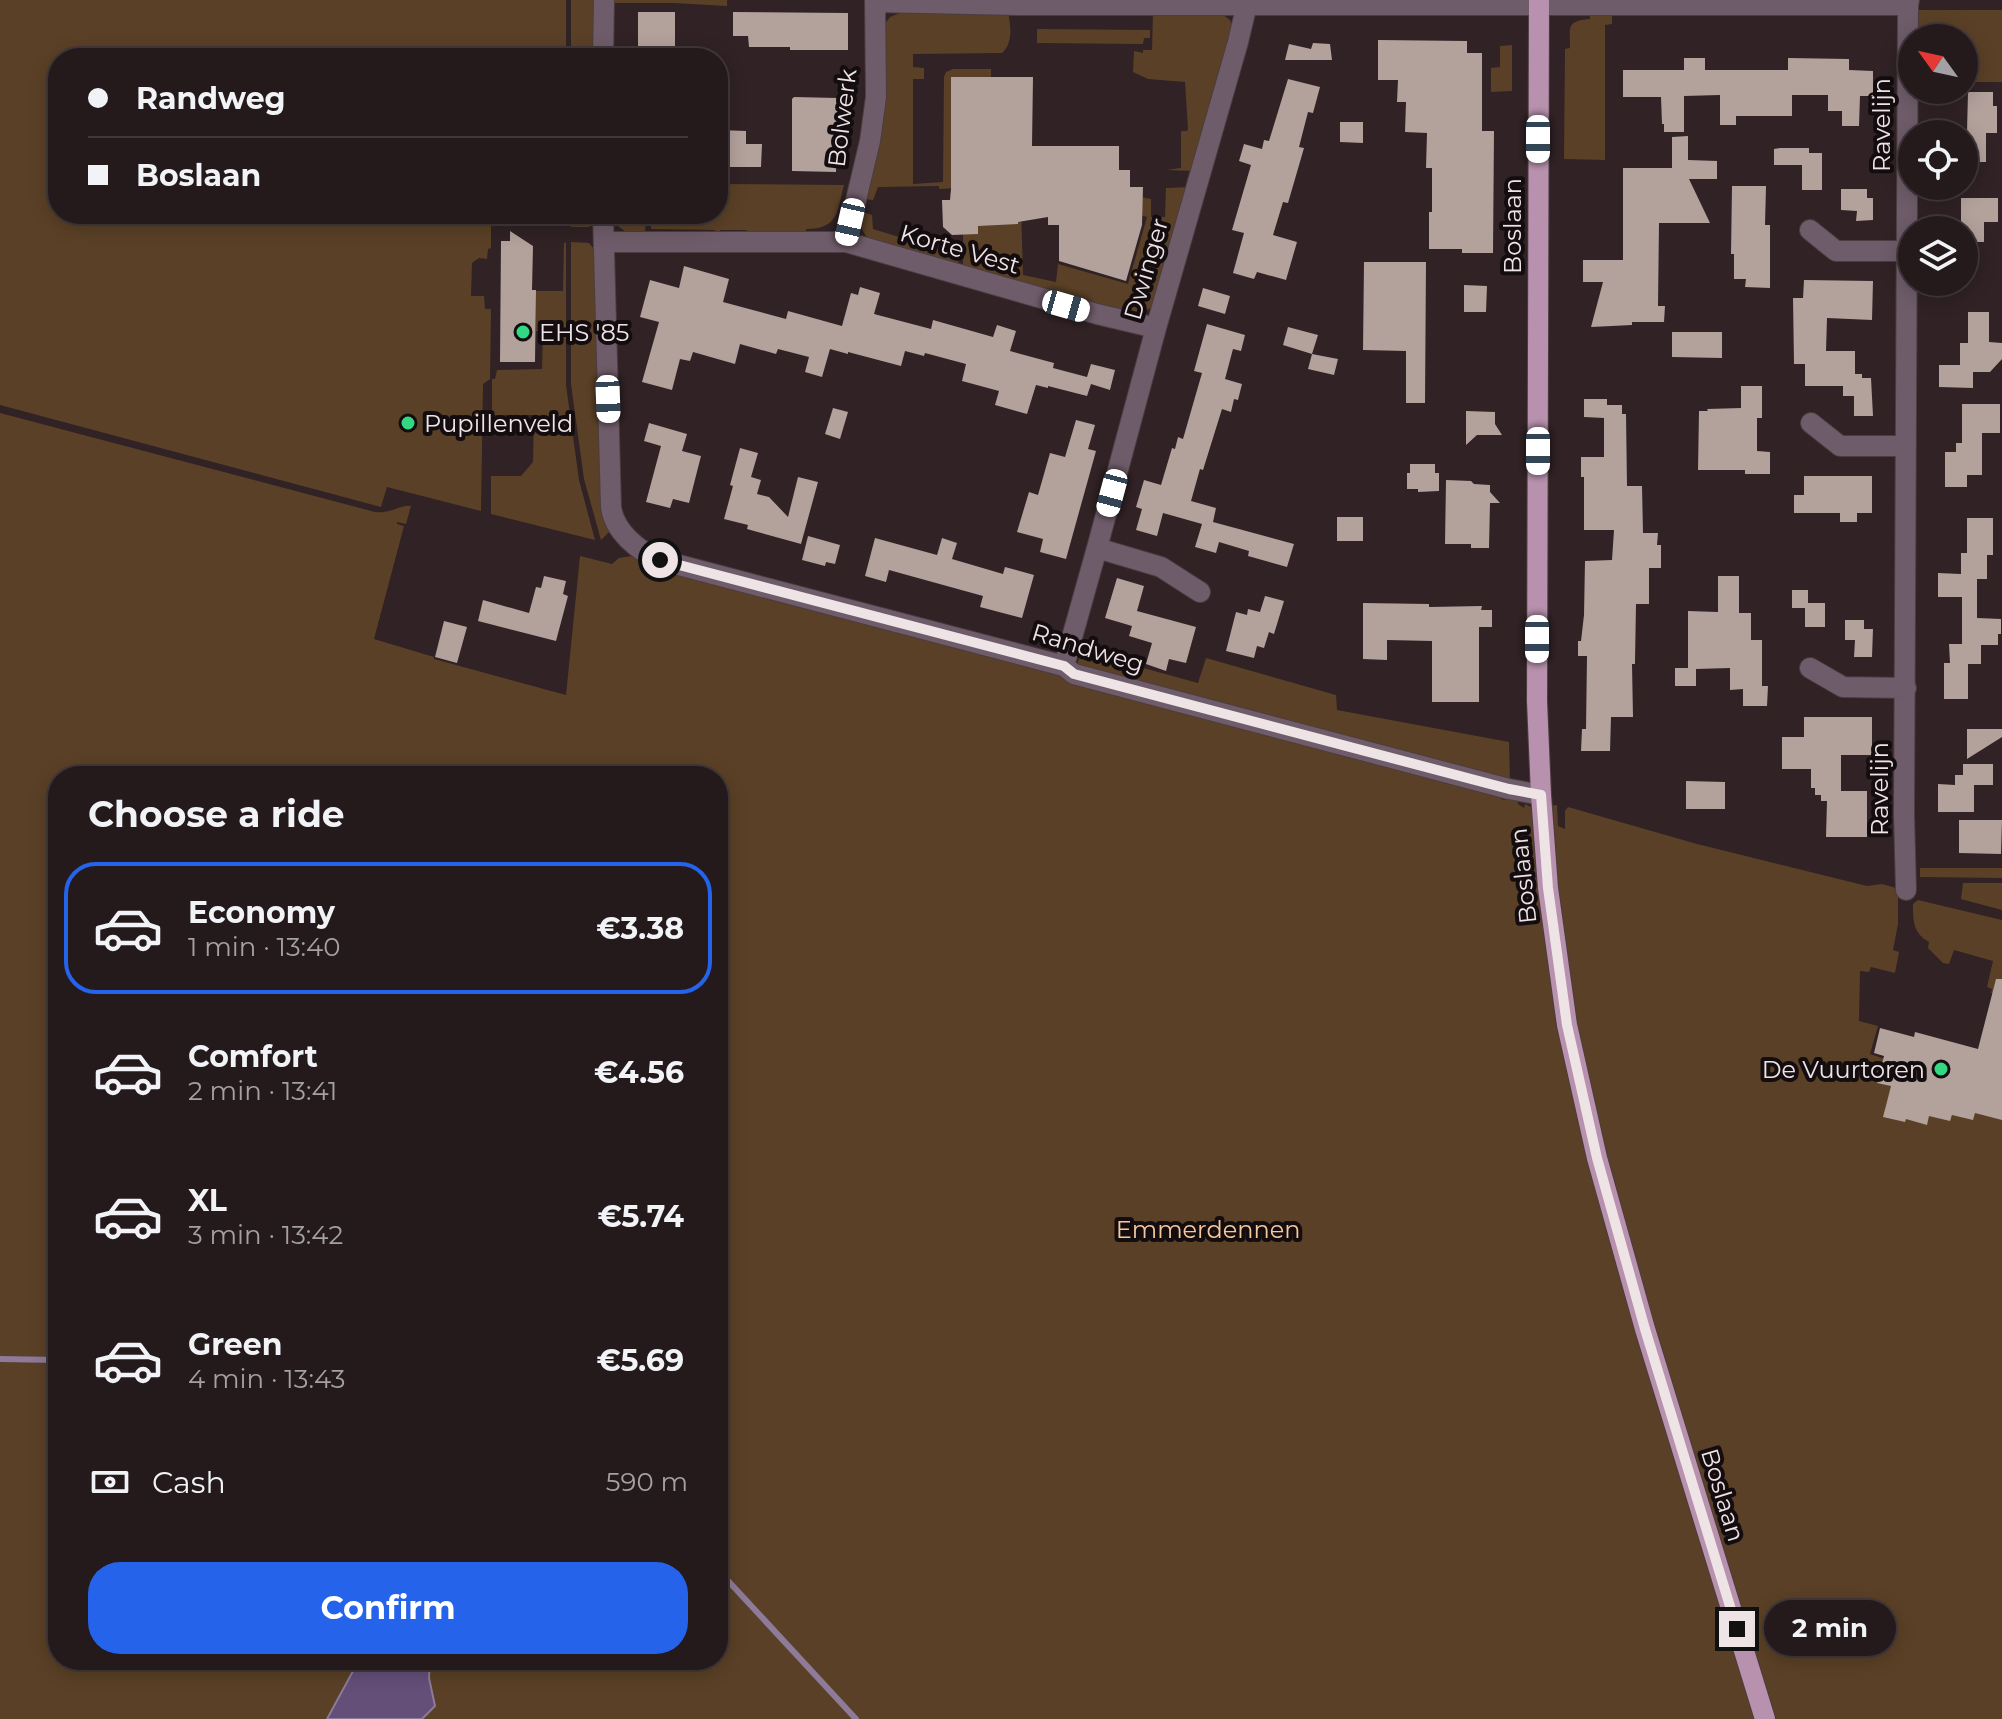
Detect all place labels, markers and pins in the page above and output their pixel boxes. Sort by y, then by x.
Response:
place label: EHS '85 [539,318,629,347]
marker: EHS '85 [514,323,532,341]
place label: Pupillenveld [424,409,573,438]
marker: Pupillenveld [399,414,417,432]
place label: De Vuurtoren [1762,1055,1925,1084]
marker: De Vuurtoren [1932,1060,1950,1078]

